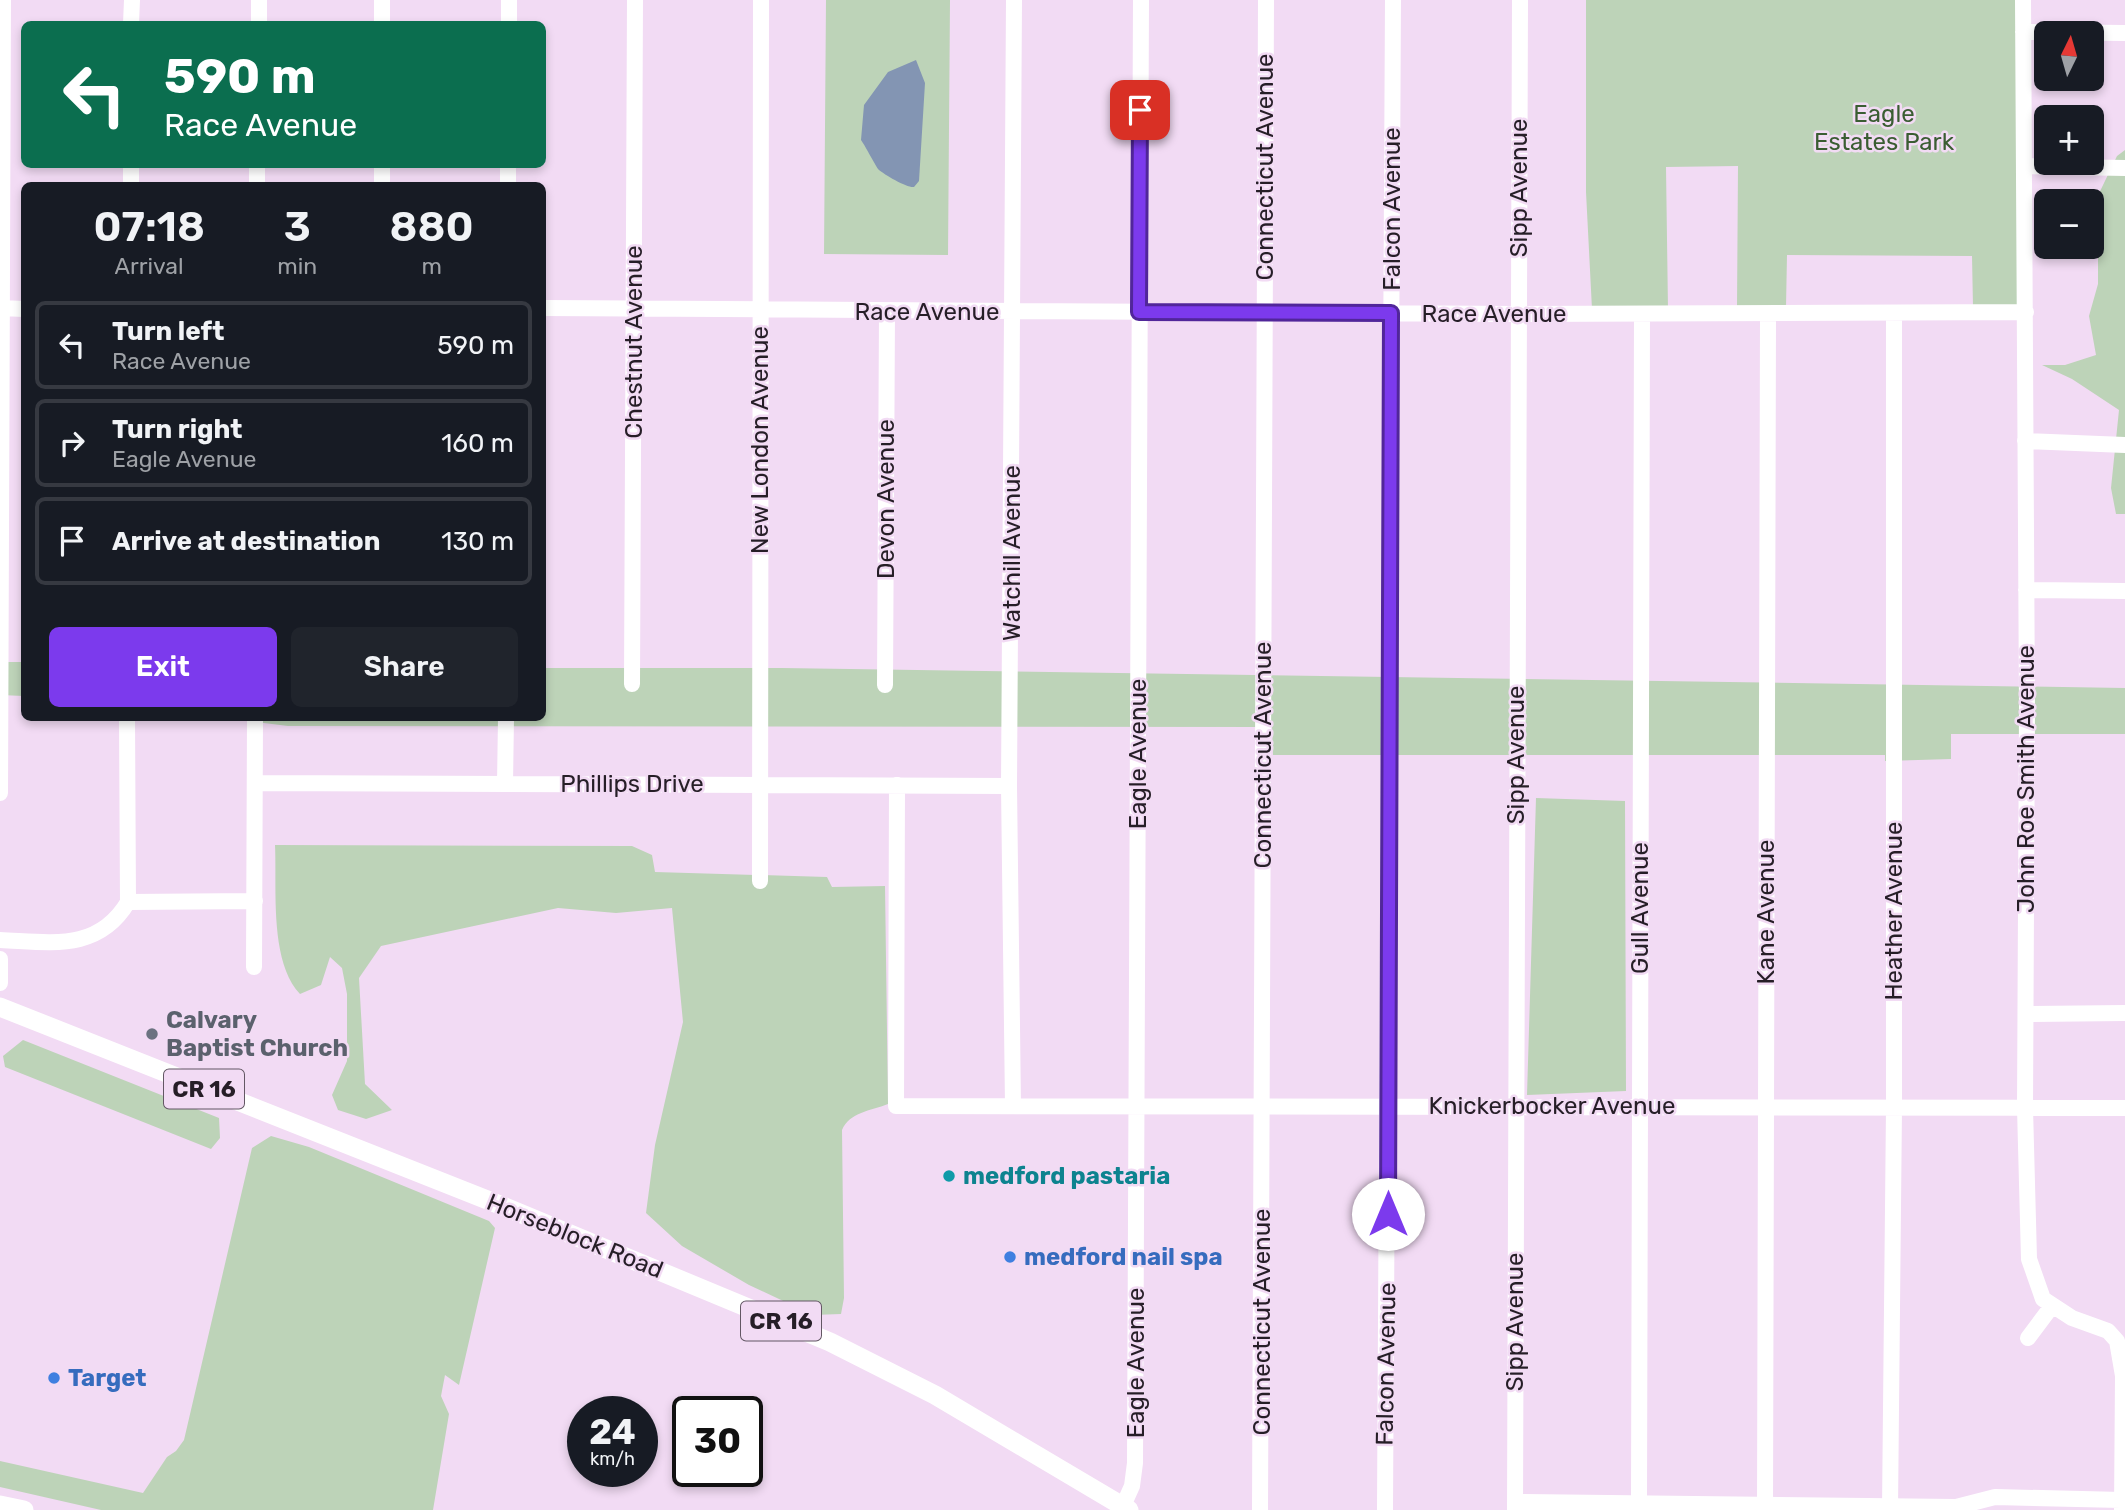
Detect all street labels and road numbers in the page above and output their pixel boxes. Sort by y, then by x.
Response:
street label: Connecticut Avenue [1251,53,1279,281]
street label: Sipp Avenue [1505,119,1533,257]
street label: Falcon Avenue [1378,127,1406,291]
street label: Chestnut Avenue [620,245,648,439]
street label: Race Avenue [855,298,999,326]
street label: Race Avenue [1422,300,1566,328]
street label: New London Avenue [746,326,774,554]
street label: Devon Avenue [872,419,900,579]
street label: Watchill Avenue [998,465,1026,641]
street label: Connecticut Avenue [1249,641,1277,869]
street label: John Roe Smith Avenue [2012,645,2040,913]
street label: Eagle Avenue [1124,679,1152,829]
street label: Sipp Avenue [1502,686,1530,824]
street label: Phillips Drive [560,770,704,798]
street label: Heather Avenue [1880,821,1908,1001]
street label: Kane Avenue [1752,840,1780,984]
street label: Gull Avenue [1626,842,1654,974]
road number: CR 16 [164,1070,244,1108]
street label: Knickerbocker Avenue [1429,1092,1675,1120]
street label: Horseblock Road [483,1188,667,1284]
street label: Connecticut Avenue [1248,1208,1276,1436]
street label: Sipp Avenue [1501,1253,1529,1391]
street label: Falcon Avenue [1371,1282,1401,1446]
street label: Eagle Avenue [1122,1288,1150,1438]
road number: CR 16 [741,1302,821,1340]

